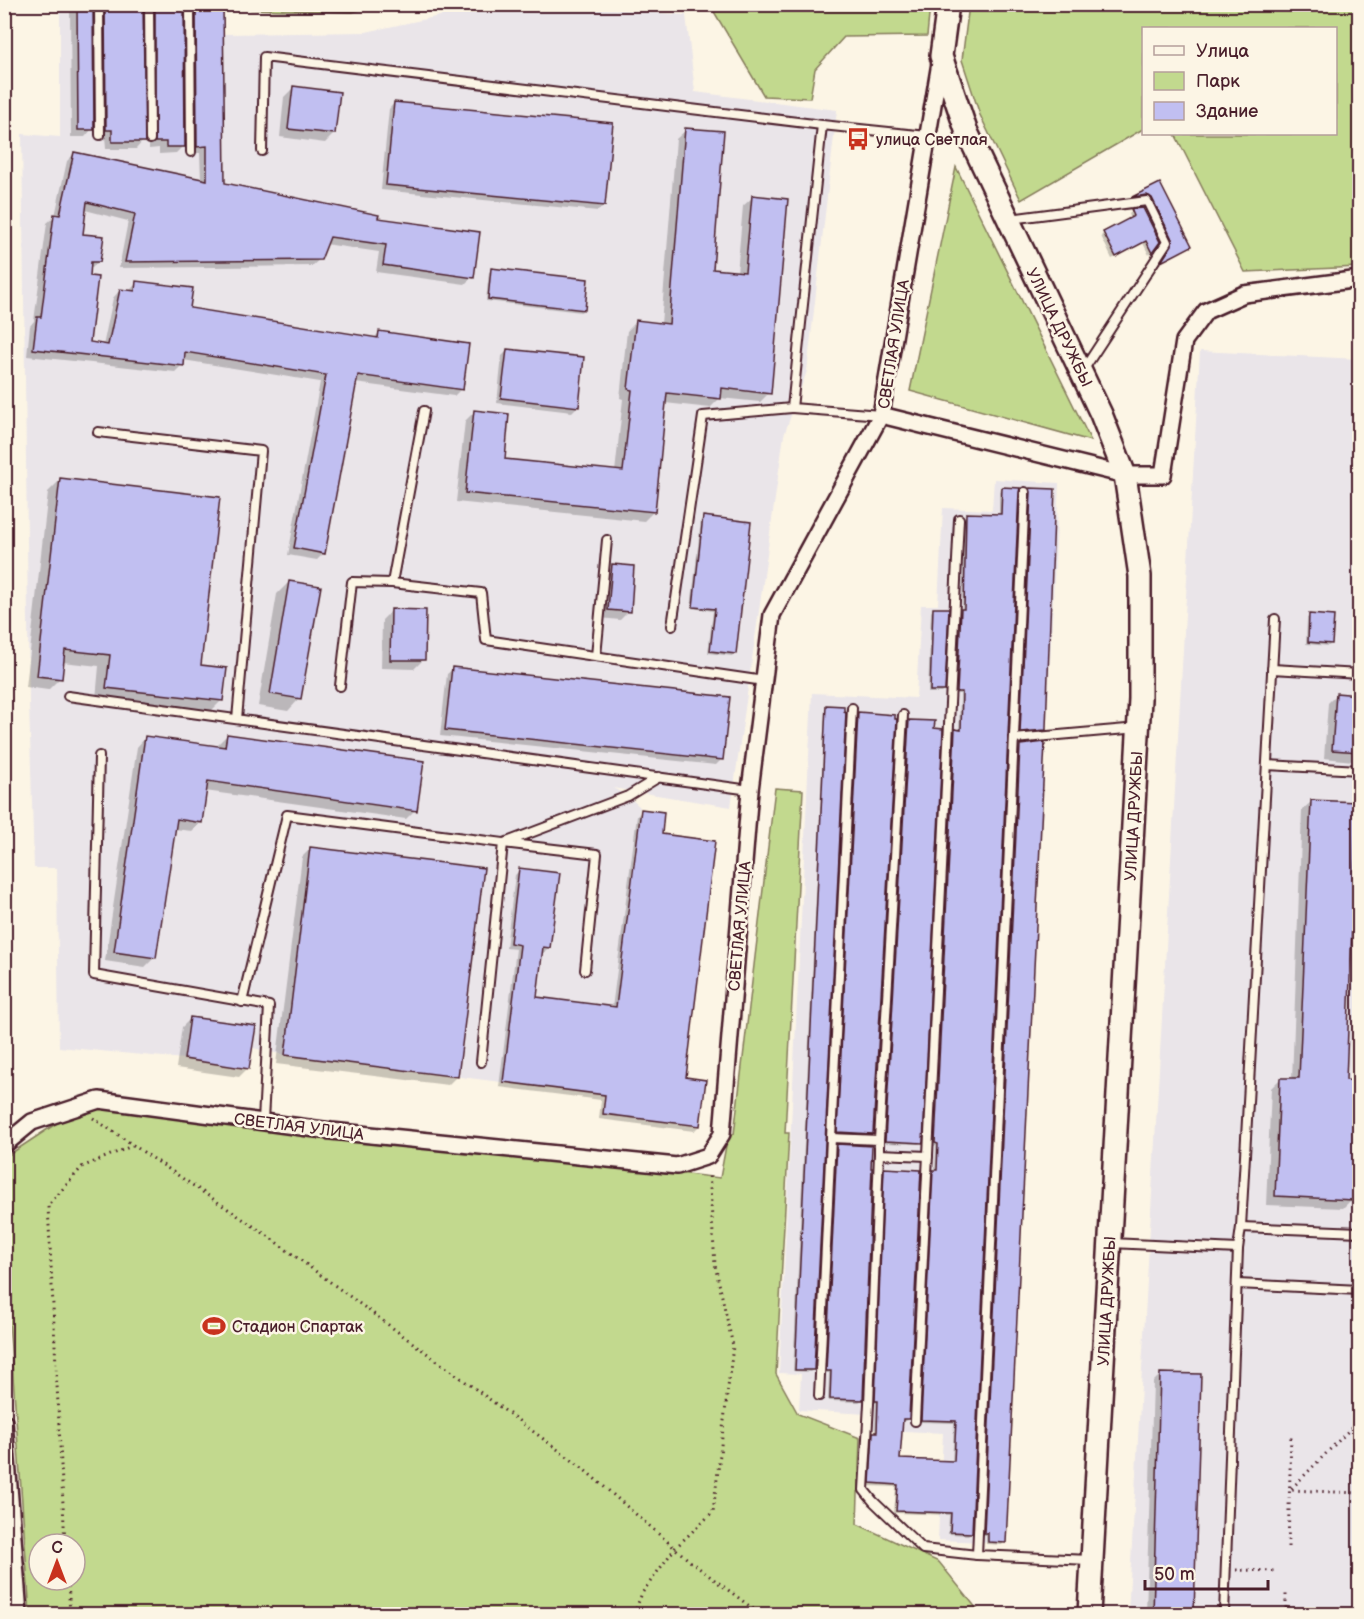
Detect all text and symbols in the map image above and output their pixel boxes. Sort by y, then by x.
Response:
legend [1142,27,1337,135]
text: Улица [1196,41,1250,62]
text: Парк [1196,71,1240,92]
text: Здание [1196,101,1258,122]
bus stop icon: улица Светлая [845,126,871,152]
place label: улица Светлая [876,131,988,150]
street label: УЛИЦА ДРУЖБЫ [1022,265,1096,390]
street label: СВЕТЛАЯ УЛИЦА [875,278,914,410]
street label: УЛИЦА ДРУЖБЫ [1122,751,1147,882]
street label: СВЕТЛАЯ УЛИЦА [725,860,756,992]
street label: СВЕТЛАЯ УЛИЦА [233,1110,365,1145]
street label: УЛИЦА ДРУЖБЫ [1095,1236,1120,1367]
sports icon: Стадион Спартак [201,1313,227,1339]
place label: Стадион Спартак [232,1318,364,1337]
north arrow [27,1532,87,1592]
text: С [51,1539,63,1558]
scale bar [1145,1553,1268,1591]
text: 50 m [1154,1564,1195,1585]

